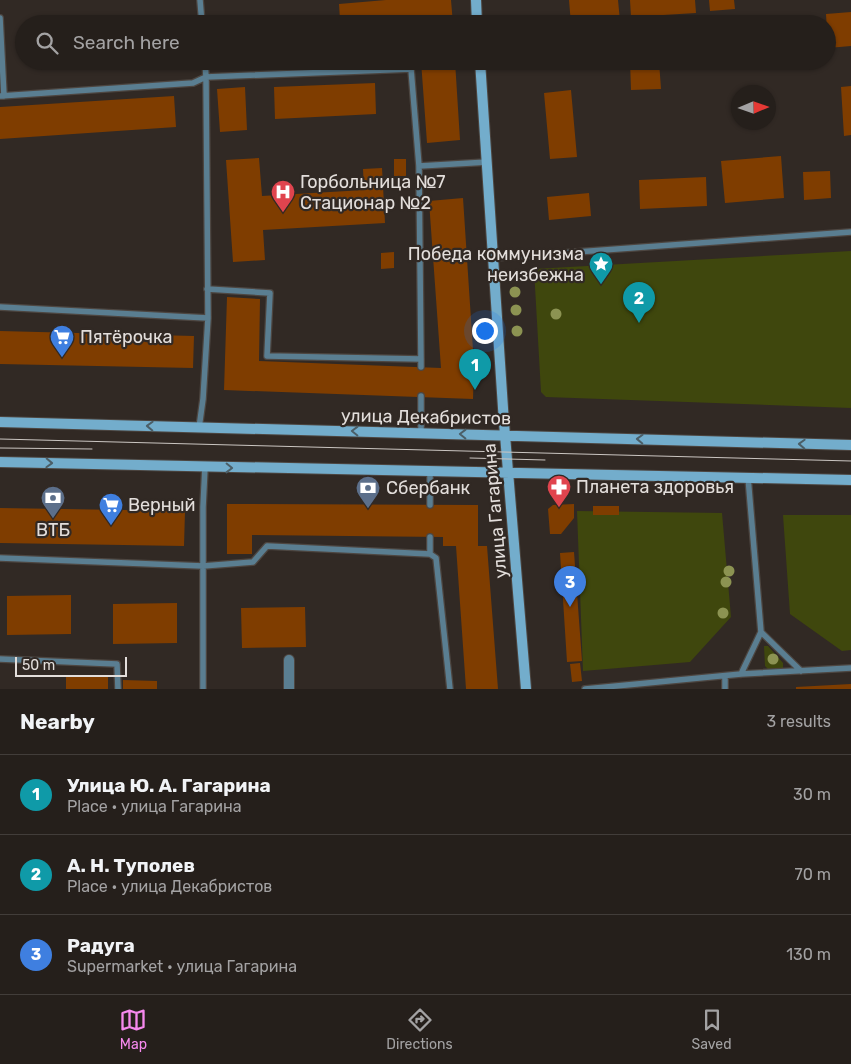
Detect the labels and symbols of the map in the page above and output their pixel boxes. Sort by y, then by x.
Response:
north arrow [731,85,776,130]
place label: Горбольница №7 Стационар №2 [300,171,445,214]
hospital icon: Горбольница №7 Стационар №2 [270,179,296,213]
place label: Победа коммунизма неизбежна [408,243,584,286]
place icon: Победа коммунизма неизбежна [588,251,614,285]
pin: 2 [623,282,655,323]
your location [472,318,498,344]
supermarket icon: Пятёрочка [49,324,75,358]
place label: Пятёрочка [80,326,173,348]
pin: 1 [459,349,491,390]
street label: улица Декабристов [341,405,511,429]
one-way arrow [146,421,154,432]
one-way arrow [350,426,358,436]
one-way arrow [459,428,467,439]
one-way arrow [636,433,644,444]
one-way arrow [798,438,806,449]
street label: улица Гагарина [478,442,512,580]
one-way arrow [45,458,53,469]
one-way arrow [225,462,233,473]
pharmacy icon: Планета здоровья [546,474,572,508]
bank icon: Сбербанк [355,475,381,509]
place label: Планета здоровья [576,476,734,498]
place label: Сбербанк [386,477,471,499]
bank icon: ВТБ [40,485,66,519]
supermarket icon: Верный [98,492,124,526]
place label: Верный [128,494,196,516]
place label: ВТБ [36,519,70,541]
pin: 3 [554,566,586,607]
scale bar [15,654,128,677]

